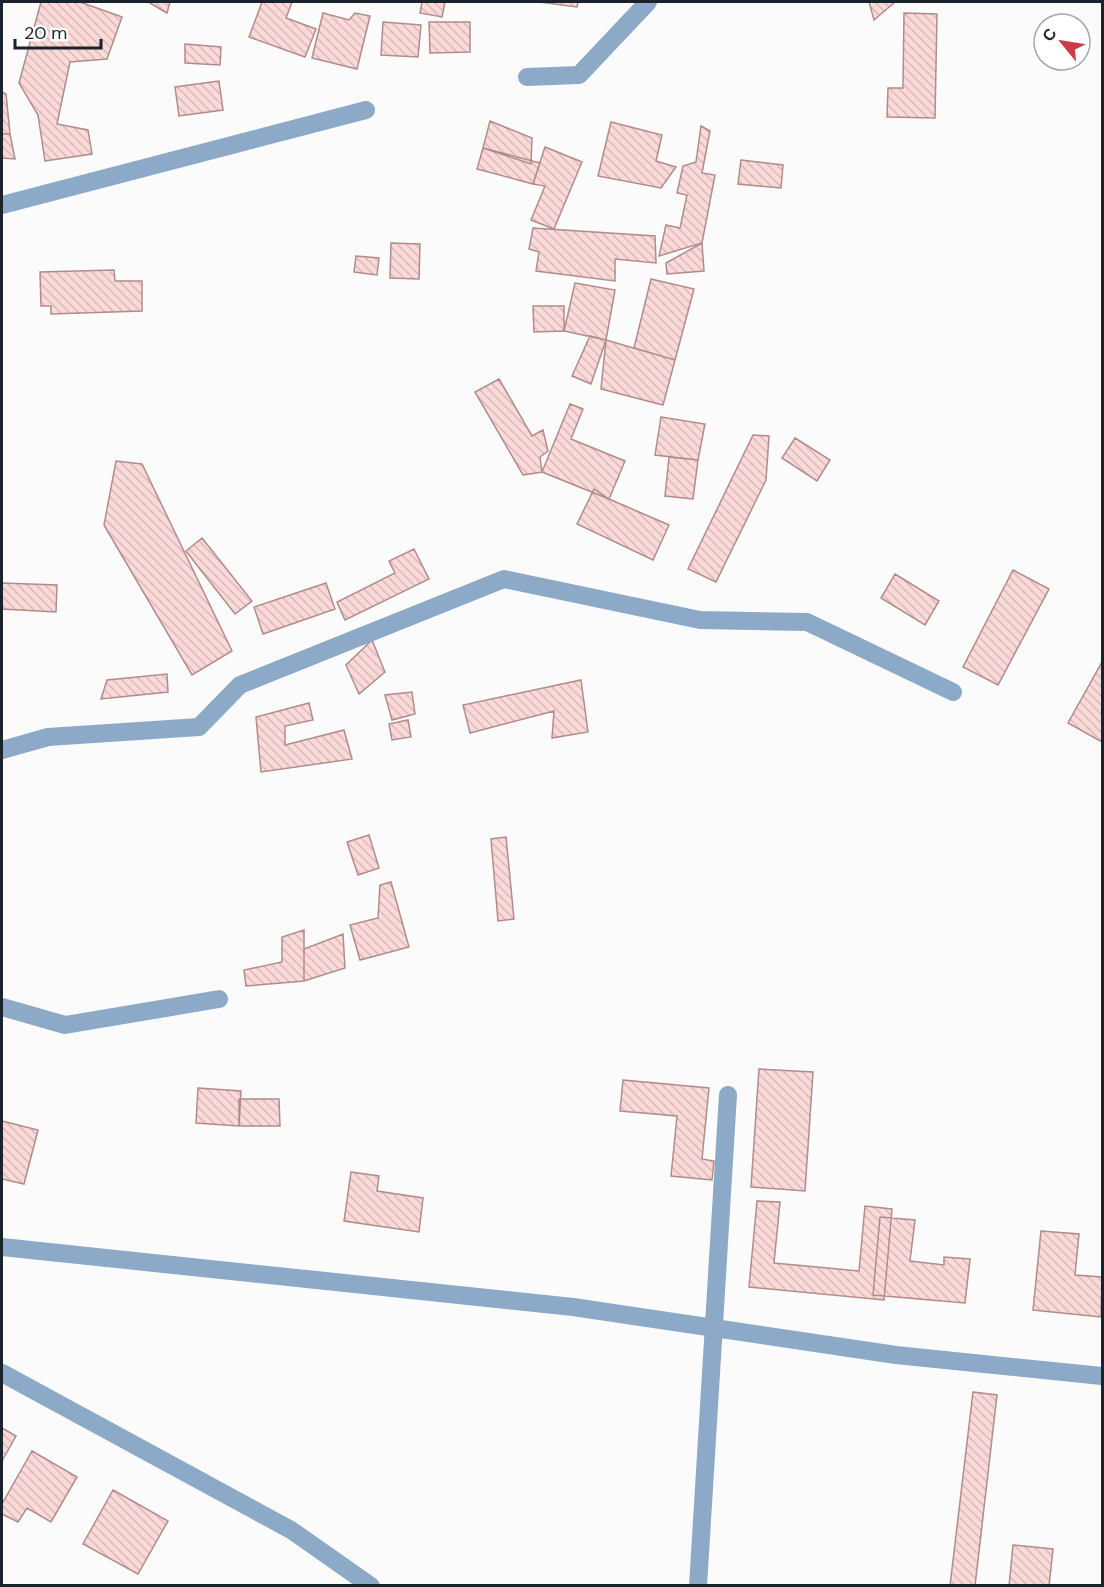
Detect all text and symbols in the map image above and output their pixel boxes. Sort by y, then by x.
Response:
scale bar [15,12,100,50]
north arrow [1032,12,1092,72]
text: 20 m [24,21,67,45]
text: С [1037,24,1062,45]

